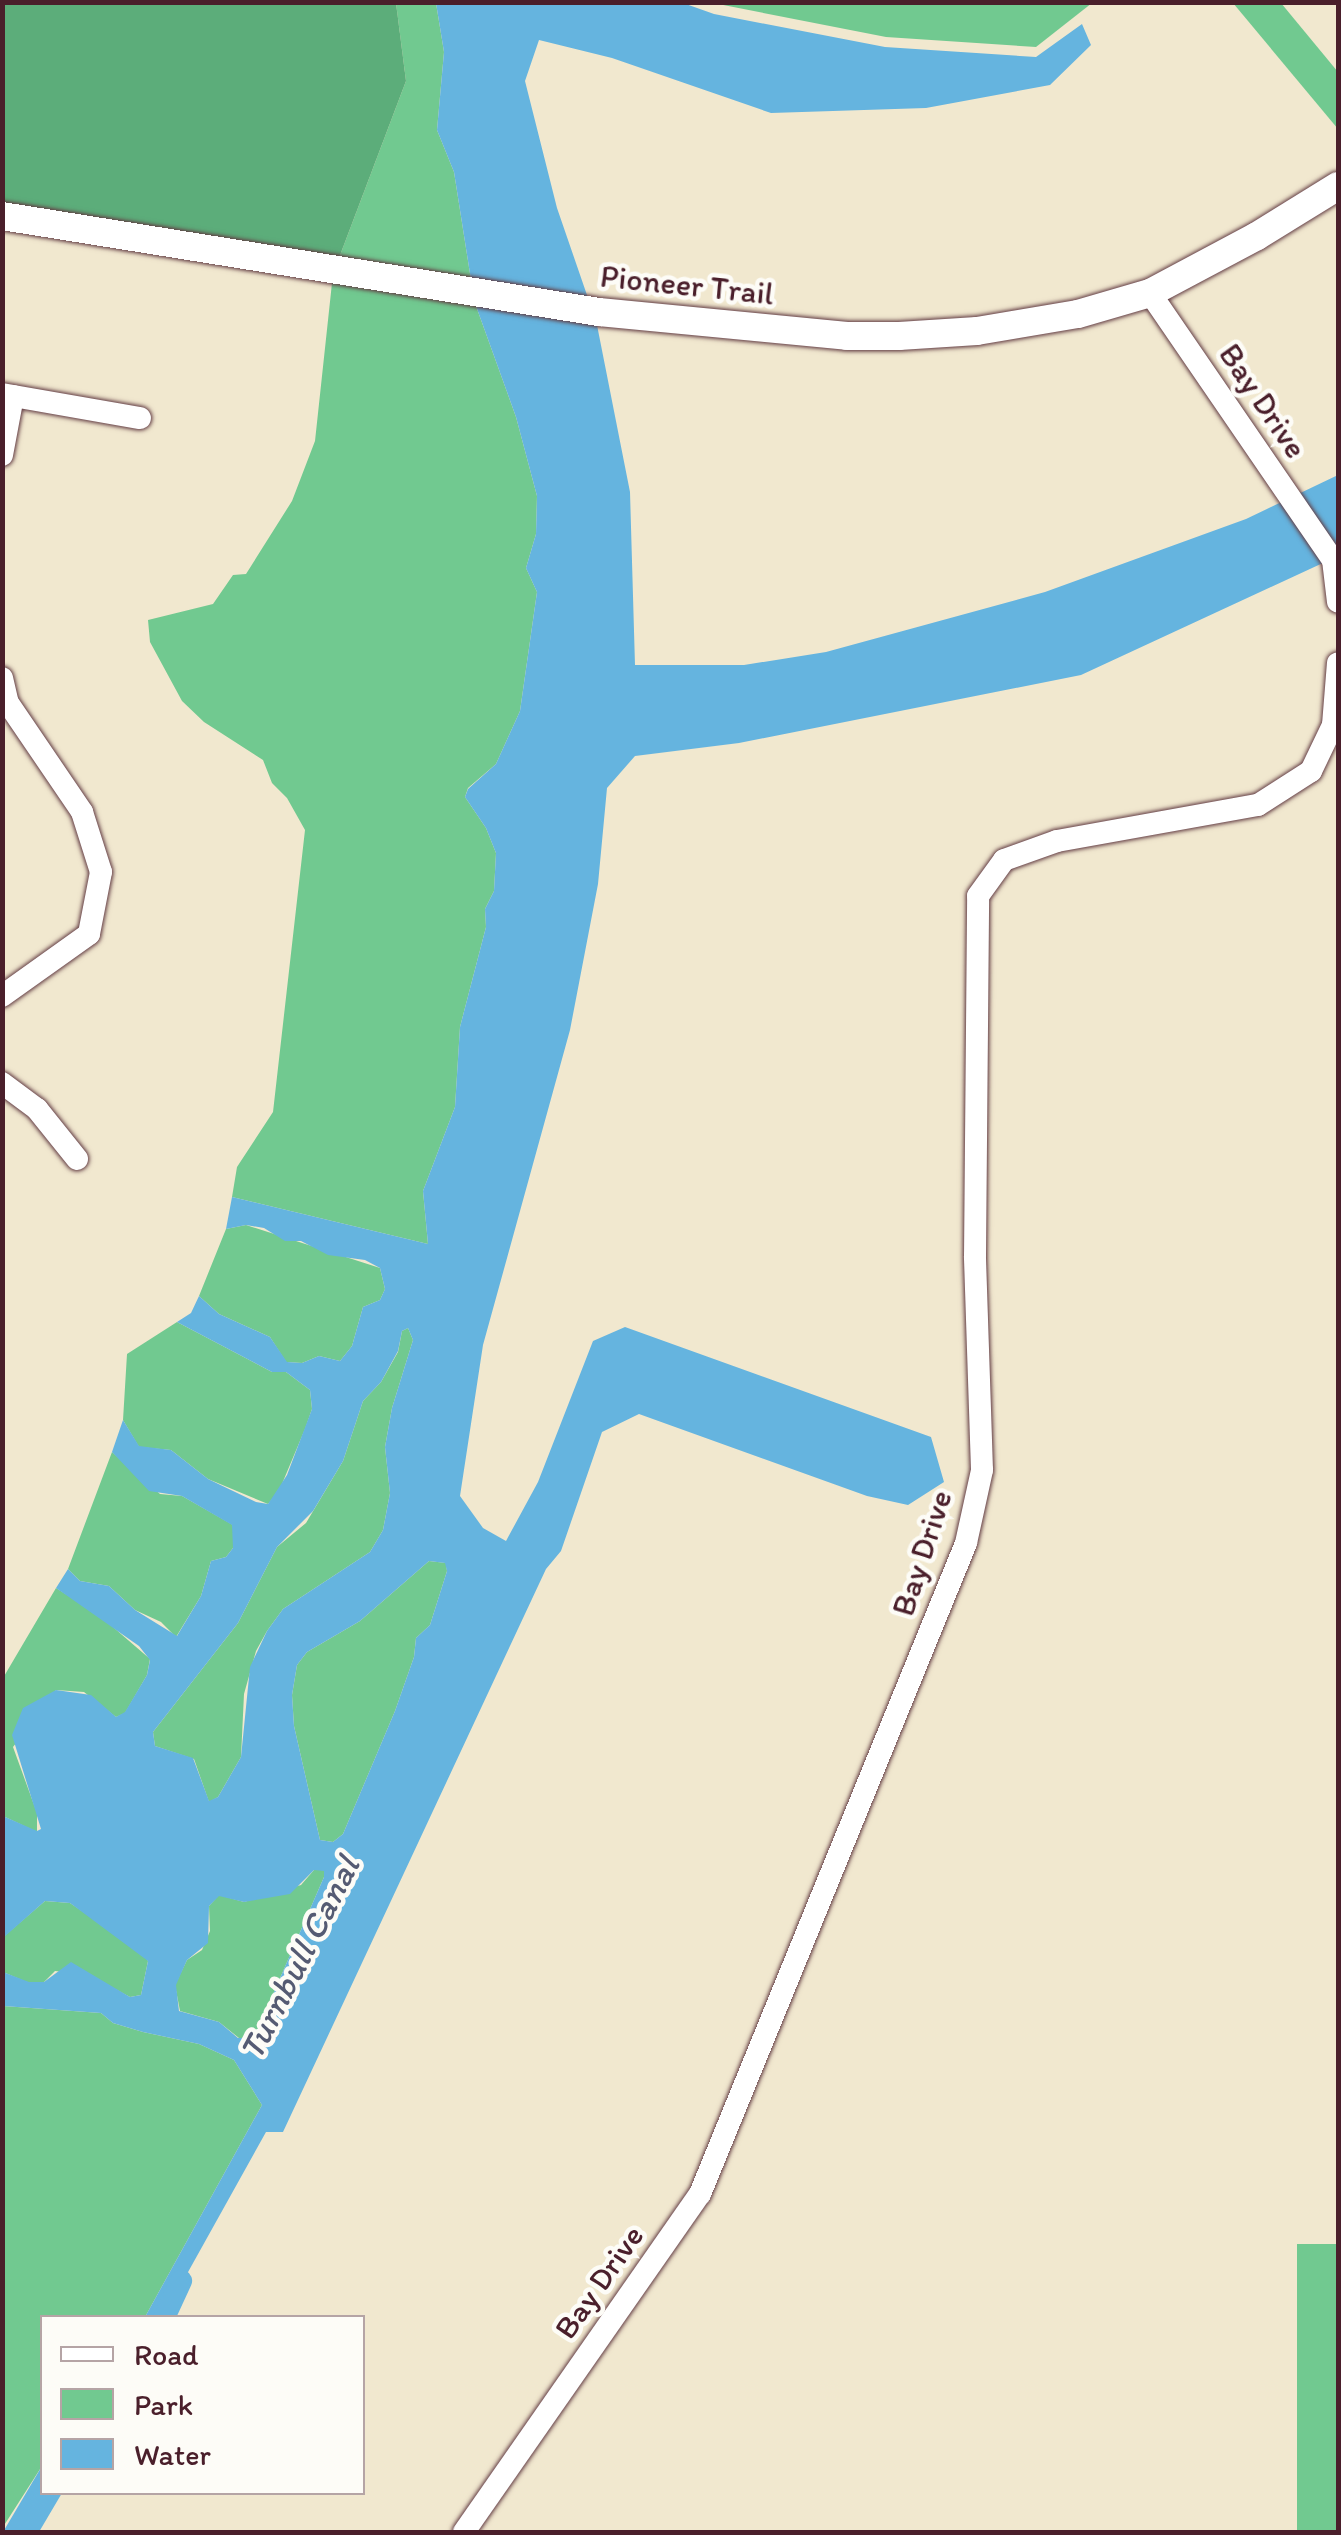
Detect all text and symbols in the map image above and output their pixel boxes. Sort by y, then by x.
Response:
street label: Pioneer Trail [599,257,775,313]
street label: Bay Drive [1210,336,1316,466]
street label: Bay Drive [883,1485,961,1621]
water label: Turnbull Canal [230,1850,368,2066]
street label: Bay Drive [546,2217,652,2347]
legend [40,2315,365,2495]
text: Road [134,2336,199,2373]
text: Park [134,2386,193,2423]
text: Water [134,2436,211,2473]

